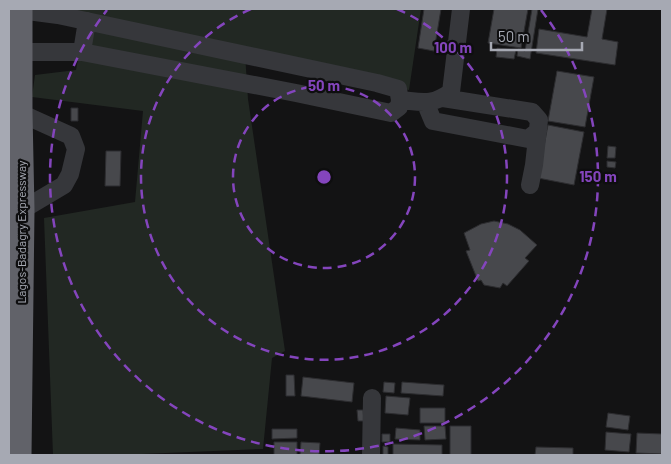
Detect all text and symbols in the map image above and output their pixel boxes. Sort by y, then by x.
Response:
scale bar [491,20,582,52]
text: 50 m [498,27,530,45]
text: 100 m [434,38,472,56]
text: 50 m [308,76,340,94]
street label: Lagos-Badagry Expressway [14,160,28,304]
text: 150 m [579,167,617,185]
centre of rings [315,168,333,186]

